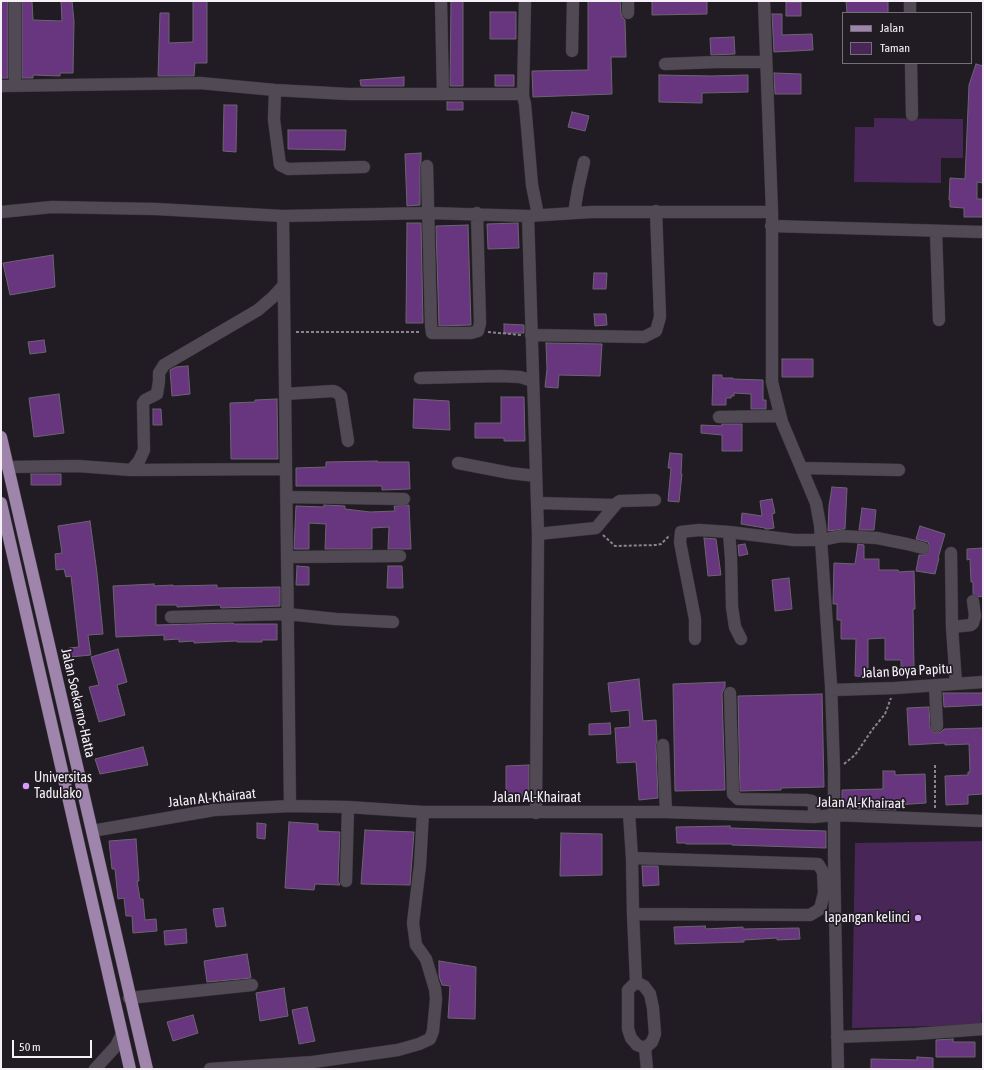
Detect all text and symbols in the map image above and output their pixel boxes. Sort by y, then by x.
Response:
legend [842,12,972,64]
text: Jalan [880,21,904,35]
text: Taman [880,41,910,55]
street label: Jalan Soekarno-Hatta [57,647,99,759]
street label: Jalan Boya Papitu [861,660,953,682]
place label: Universitas Tadulako [34,770,92,802]
marker: Universitas Tadulako [21,781,31,791]
street label: Jalan Al-Khairaat [167,785,257,811]
street label: Jalan Al-Khairaat [493,790,581,806]
street label: Jalan Al-Khairaat [817,794,905,812]
place label: lapangan kelinci [825,910,910,926]
marker: lapangan kelinci [913,913,923,923]
scale bar [14,1032,94,1058]
text: 50 m [19,1040,41,1054]

